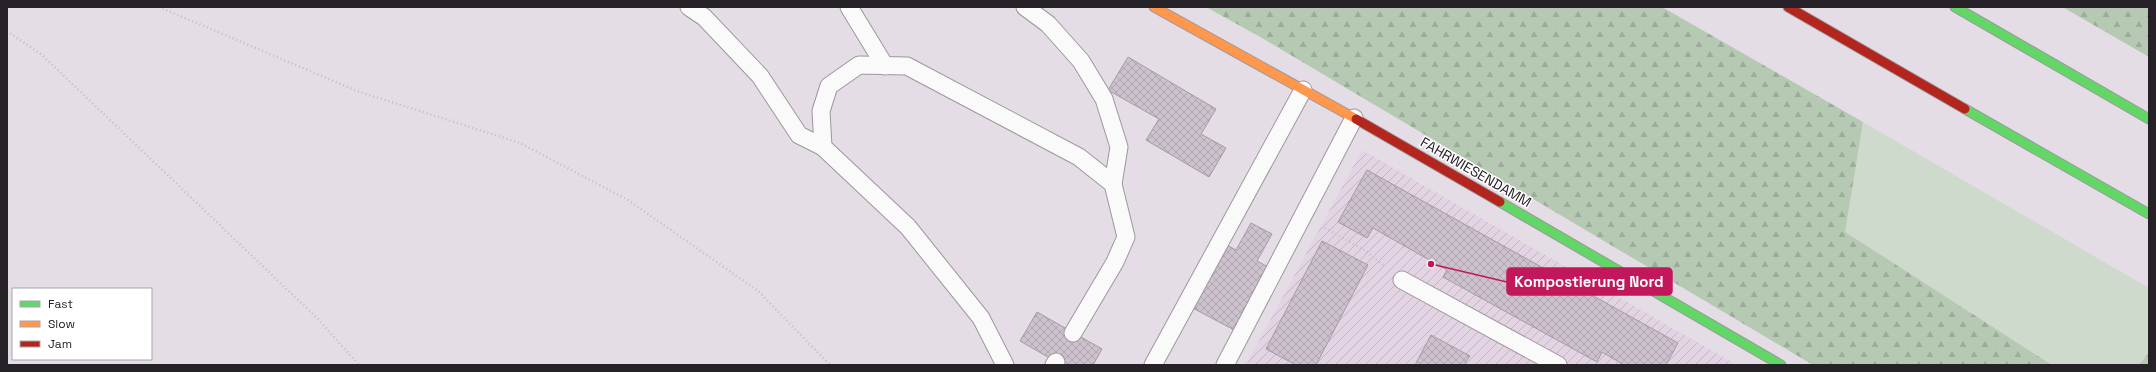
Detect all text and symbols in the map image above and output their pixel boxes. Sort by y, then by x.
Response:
street label: FAHRWIESENDAMM [1417,133,1535,211]
callout: Kompostierung Nord [1507,268,1672,295]
text: Kompostierung Nord [1514,272,1664,291]
legend [12,288,152,360]
text: Fast [48,296,73,312]
text: Slow [48,316,75,332]
text: Jam [48,336,72,352]

